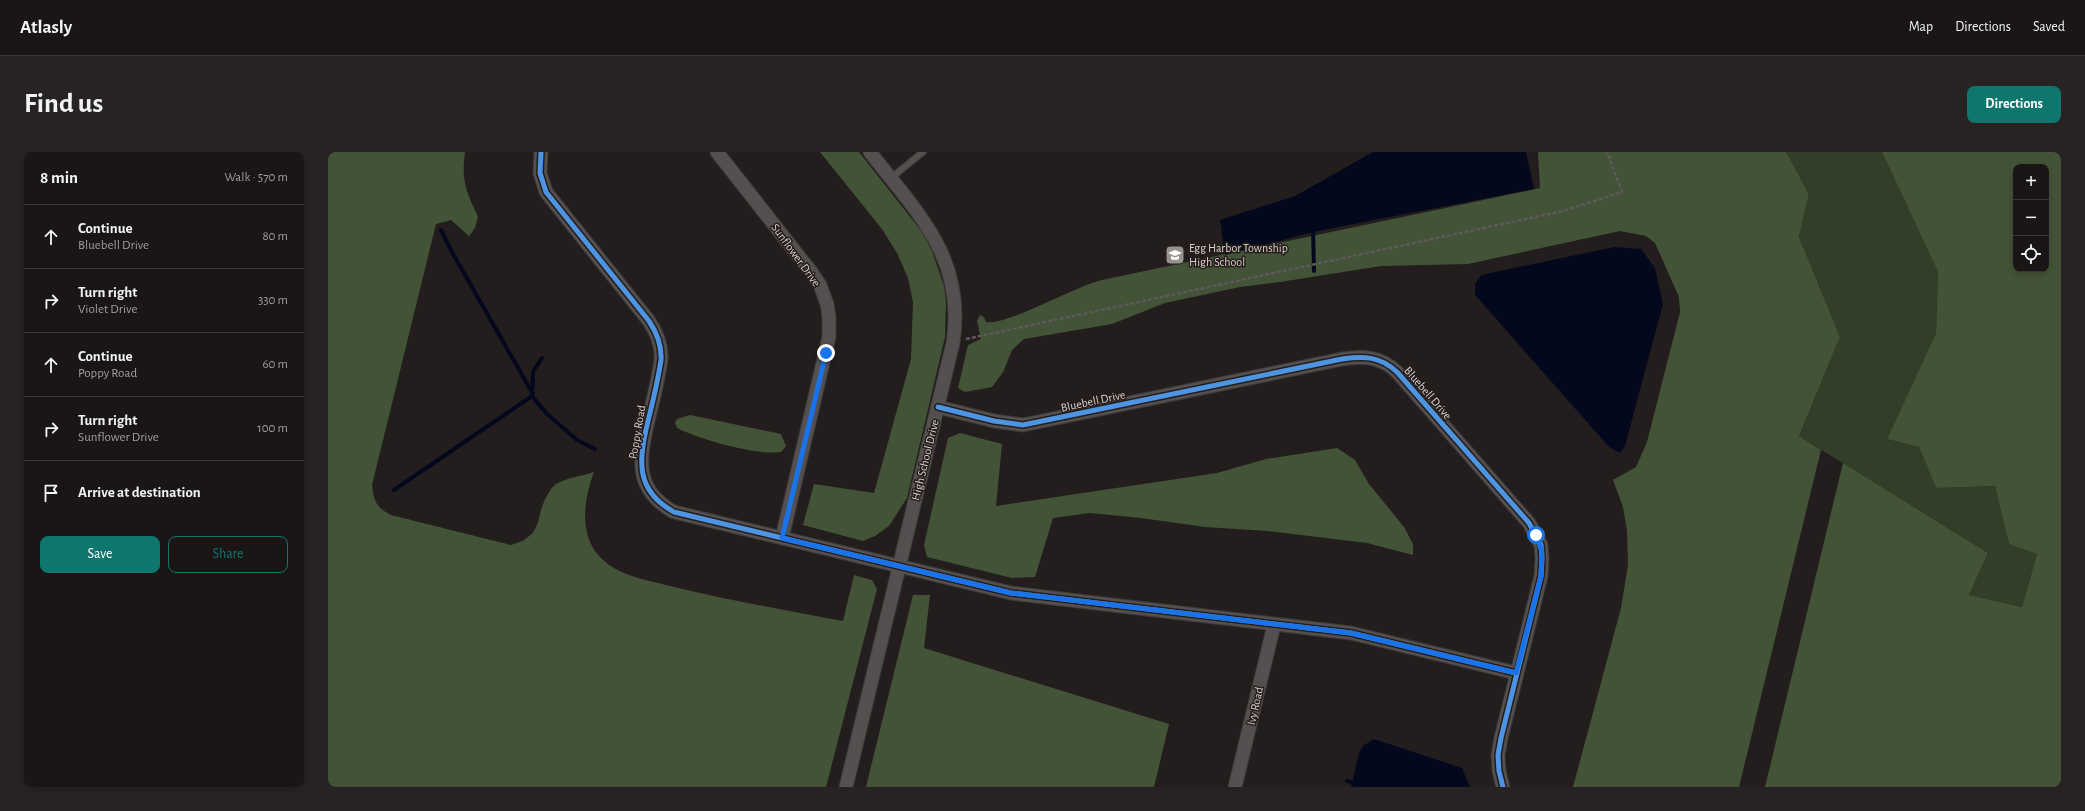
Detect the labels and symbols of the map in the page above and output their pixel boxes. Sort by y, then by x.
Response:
street label: Sunflower Drive [769,221,823,289]
place label: Egg Harbor Township High School [1189,242,1288,268]
school or university icon: Egg Harbor Township High School [1164,244,1186,266]
route end [817,344,835,362]
street label: Bluebell Drive [1402,364,1454,422]
street label: Bluebell Drive [1060,388,1126,414]
street label: Poppy Road [626,404,649,460]
street label: High School Drive [909,418,941,502]
route start [1527,526,1545,544]
street label: Ivy Road [1245,686,1266,727]

